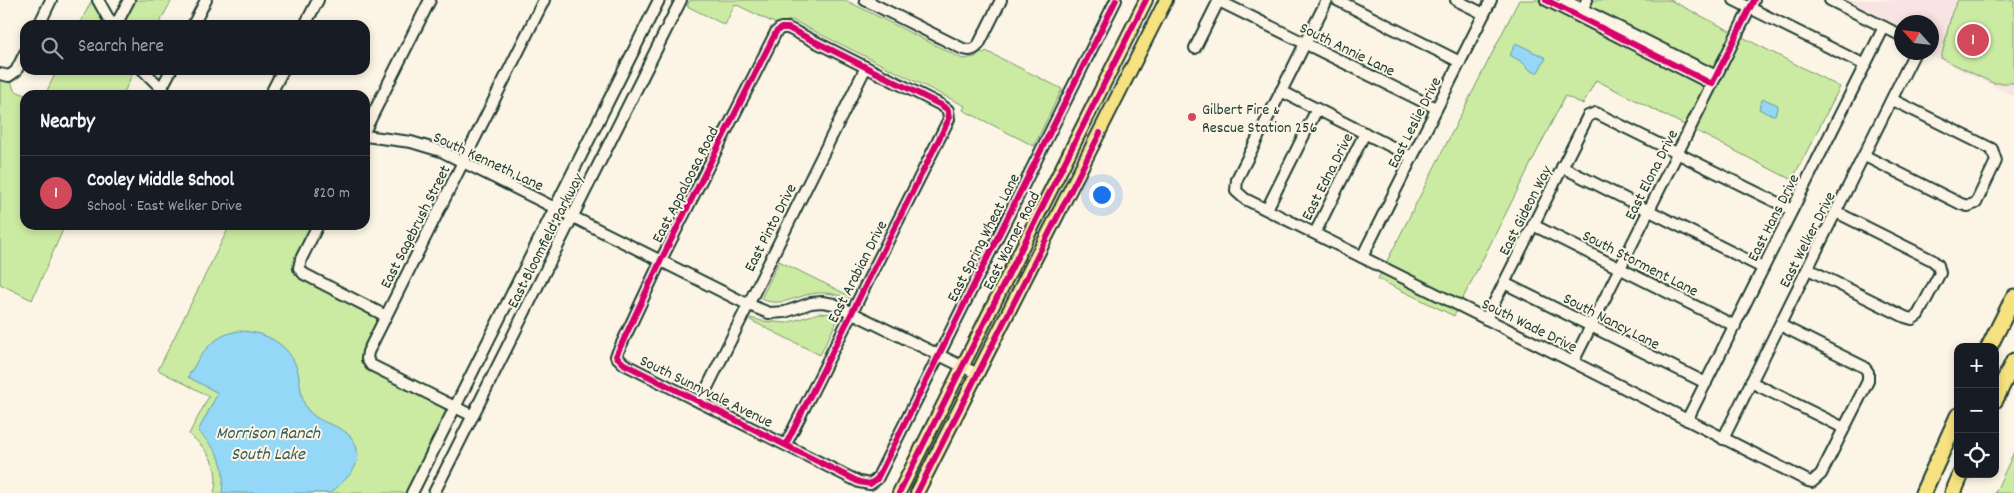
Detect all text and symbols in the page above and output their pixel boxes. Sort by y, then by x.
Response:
north arrow [1894,15,1939,60]
street label: South Annie Lane [1295,17,1399,83]
search box [20,20,370,75]
pin: 1 [1957,21,1989,59]
icon: search [38,34,66,62]
text: Search here [78,34,164,61]
street label: East Leslie Drive [1382,74,1448,173]
place label: Gilbert Fire & Rescue Station 256 [1202,99,1317,140]
text: Nearby [40,108,95,138]
marker: Gilbert Fire & Rescue Station 256 [1186,111,1198,123]
street label: East Appaloosa Road [647,123,726,247]
street label: East Elona Drive [1620,126,1685,224]
street label: South Kenneth Lane [429,127,547,198]
street label: East Edna Drive [1296,129,1360,225]
street label: East Sagebrush Street [375,161,457,293]
street label: East Gideon Way [1494,162,1559,260]
text: Cooley Middle School [87,168,234,195]
street label: East Bloomfield Parkway [502,169,590,313]
street label: East Spring Wheat Lane [942,170,1027,306]
street label: East Hans Drive [1742,170,1806,266]
street label: East Pinto Drive [739,180,803,276]
text: 1 [54,182,58,205]
text: 820 m [313,182,350,205]
your location [1089,182,1115,208]
street label: East Warner Road [978,188,1047,294]
street label: East Welker Drive [1774,188,1842,292]
text: School · East Welker Drive [87,195,242,218]
street label: East Arabian Drive [822,217,894,327]
street label: South Storment Lane [1578,225,1702,303]
street label: South Nancy Lane [1558,288,1663,356]
street label: South Wade Drive [1477,293,1581,359]
map controls [1954,343,1999,478]
button: + [1954,343,1999,388]
street label: South Sunnyvale Avenue [635,350,776,435]
button: − [1954,388,1999,433]
water label: Morrison Ranch South Lake [216,422,321,468]
button: locate [1954,433,1999,478]

